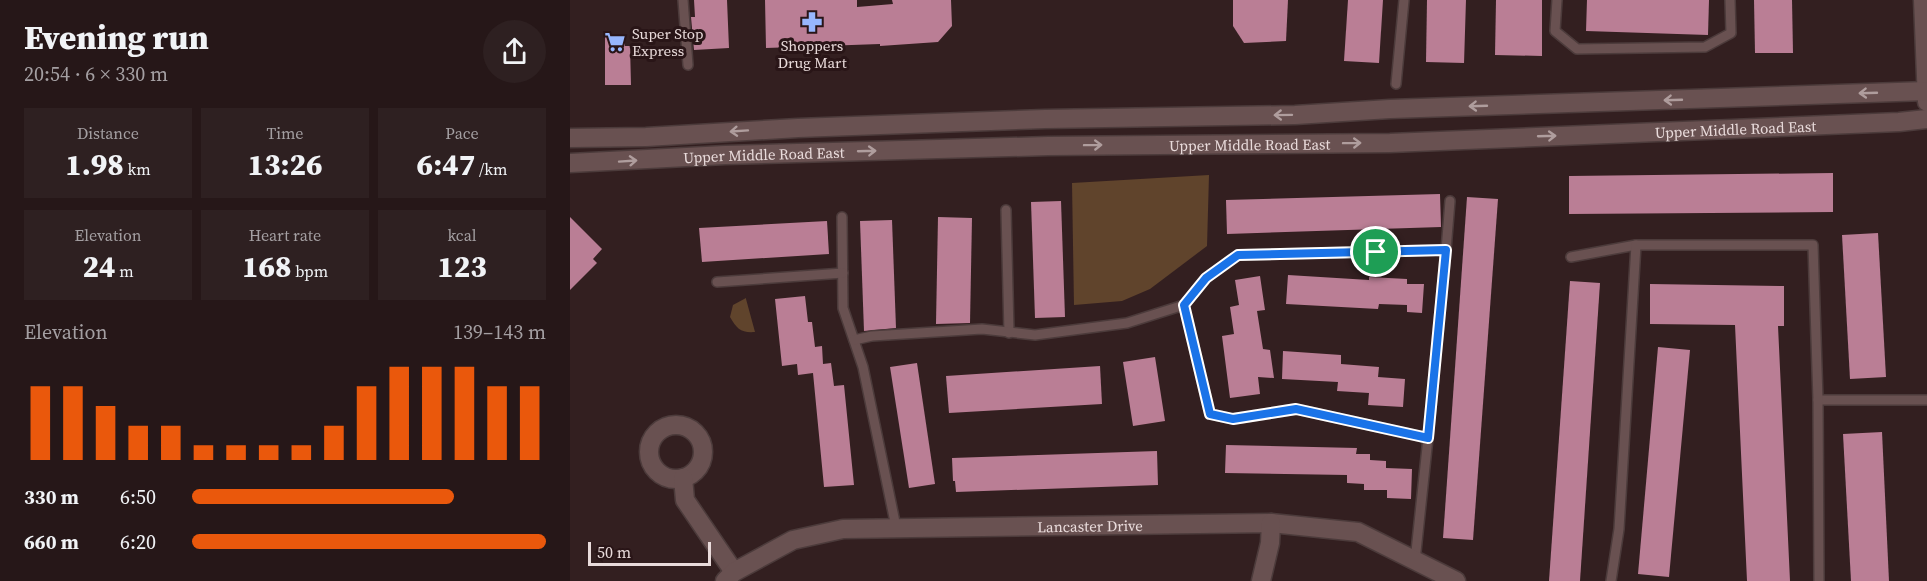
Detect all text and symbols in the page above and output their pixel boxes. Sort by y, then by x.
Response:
pharmacy icon: Shoppers Drug Mart [800,10,824,34]
text: Evening run [24,15,209,60]
button: share [483,20,546,83]
place label: Super Stop Express [632,23,704,61]
supermarket icon: Super Stop Express [603,30,627,54]
place label: Shoppers Drug Mart [777,35,847,73]
text: 20:54 · 6 × 330 m [24,60,168,88]
one-way arrow [1858,88,1878,99]
one-way arrow [1663,94,1683,106]
one-way arrow [1469,101,1488,112]
one-way arrow [1274,110,1294,121]
street label: Upper Middle Road East [1654,115,1817,143]
text: Distance [77,122,139,144]
text: Time [266,122,304,144]
text: Pace [445,122,479,144]
one-way arrow [730,126,750,137]
one-way arrow [1537,131,1557,142]
street label: Upper Middle Road East [1169,133,1331,155]
one-way arrow [1342,137,1362,149]
one-way arrow [1082,140,1102,151]
street label: Upper Middle Road East [683,141,845,168]
text: 1.98 [65,144,124,185]
text: 13:26 [247,144,323,185]
text: 6:47 [417,144,475,185]
one-way arrow [857,146,877,157]
one-way arrow [618,156,638,167]
text: km [124,158,151,180]
text: /km [475,158,507,180]
text: Elevation [75,224,141,246]
text: Heart rate [249,224,321,246]
text: kcal [447,224,477,246]
pin [1350,226,1401,277]
icon: arrive [1359,235,1392,268]
text: 24 [82,246,115,287]
text: 168 [242,246,292,287]
text: 123 [437,246,487,287]
text: m [115,260,134,282]
text: bpm [292,260,328,282]
text: Elevation [24,318,108,346]
text: 139–143 m [453,318,546,346]
text: 330 m [24,483,79,511]
text: 6:50 [120,483,156,511]
street label: Lancaster Drive [1037,514,1143,537]
text: 660 m [24,528,79,556]
text: 6:20 [120,528,156,556]
scale bar [588,539,711,566]
text: 50 m [597,541,631,563]

